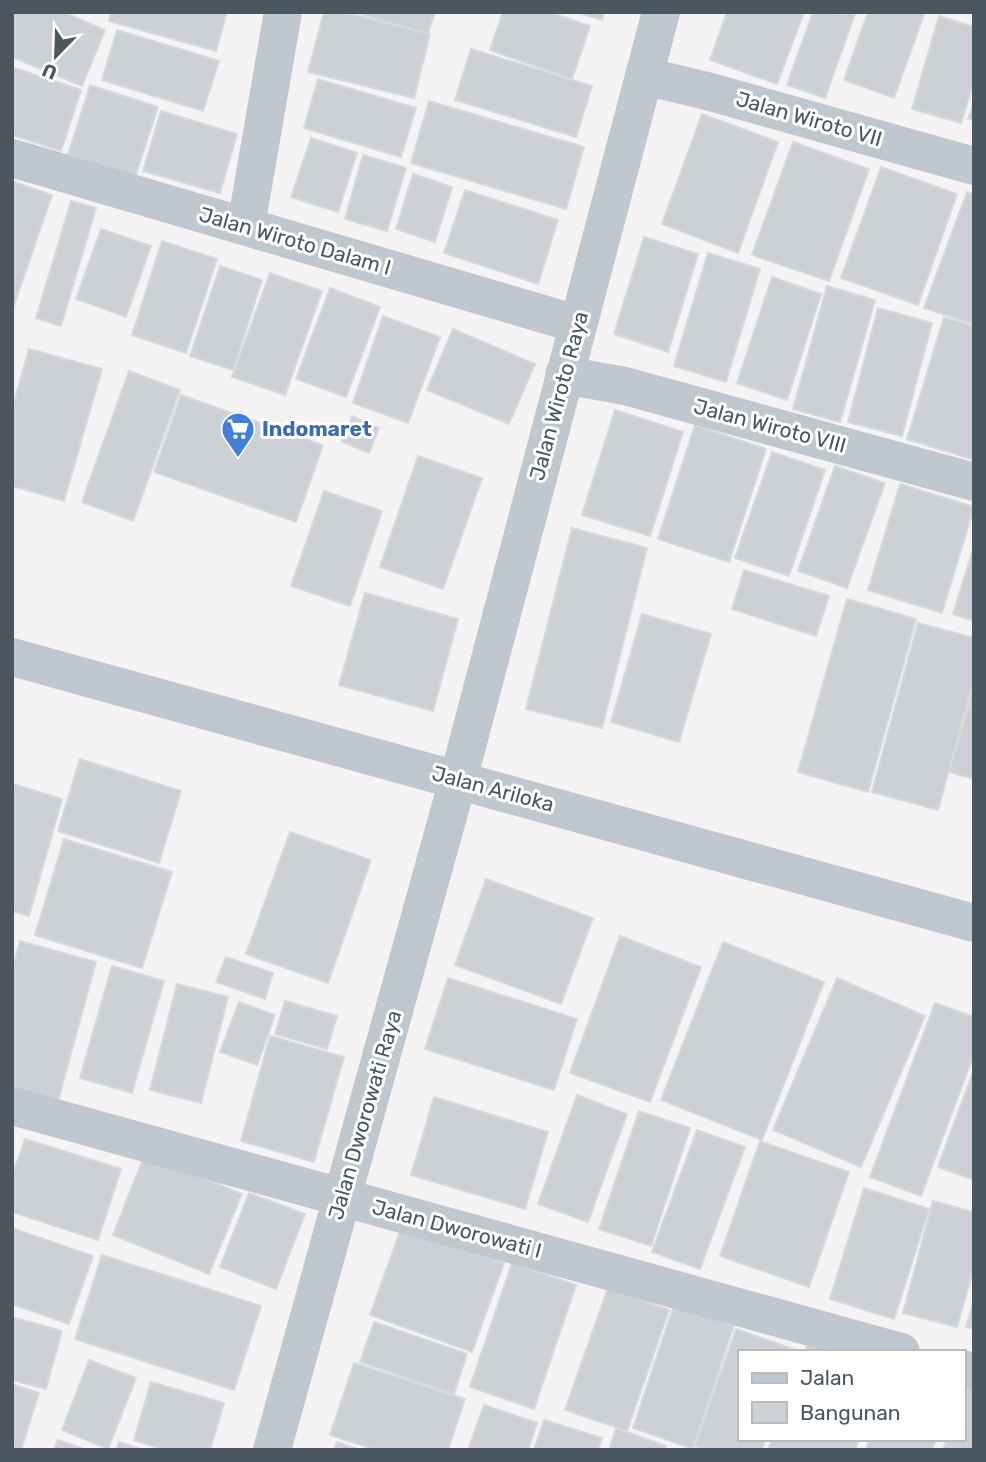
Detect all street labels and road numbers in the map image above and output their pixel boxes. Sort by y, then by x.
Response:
street label: Jalan Wiroto VII [733,86,885,151]
street label: Jalan Wiroto Dalam I [196,201,394,280]
street label: Jalan Wiroto Raya [524,309,593,483]
street label: Jalan Wiroto VIII [691,393,849,458]
street label: Jalan Ariloka [429,760,557,817]
street label: Jalan Dworowati Raya [323,1007,406,1222]
street label: Jalan Dworowati I [370,1194,544,1263]

